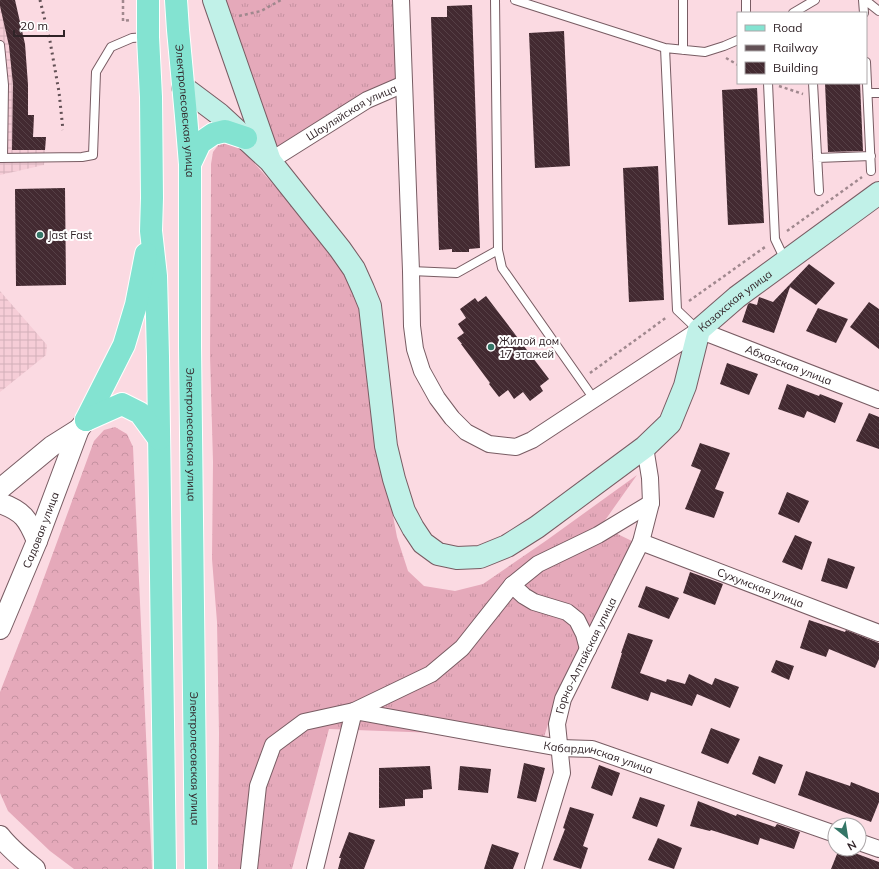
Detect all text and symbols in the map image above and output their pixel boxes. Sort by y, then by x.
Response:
scale bar [14,12,64,38]
legend [737,12,867,84]
text: 20 m [20,18,48,33]
text: Road [773,20,802,35]
text: Railway [773,40,819,55]
street label: Электролесовская улица [172,43,197,177]
text: Building [773,60,818,75]
street label: Шауляйская улица [303,81,399,144]
place label: Jast Fast [48,228,92,242]
marker: Jast Fast [35,230,45,240]
street label: Казахская улица [695,267,775,335]
place label: Жилой дом 17 этажей [499,334,559,361]
marker: Жилой дом 17 этажей [486,342,496,352]
street label: Абхазская улица [744,342,834,388]
street label: Электролесовская улица [183,367,199,501]
street label: Садовая улица [19,490,62,570]
street label: Сухумская улица [715,565,806,611]
street label: Горно-Алтайская улица [553,595,619,715]
street label: Электролесовская улица [187,691,202,825]
street label: Кабардинская улица [543,738,655,777]
north arrow [827,817,867,857]
text: N [845,838,859,854]

